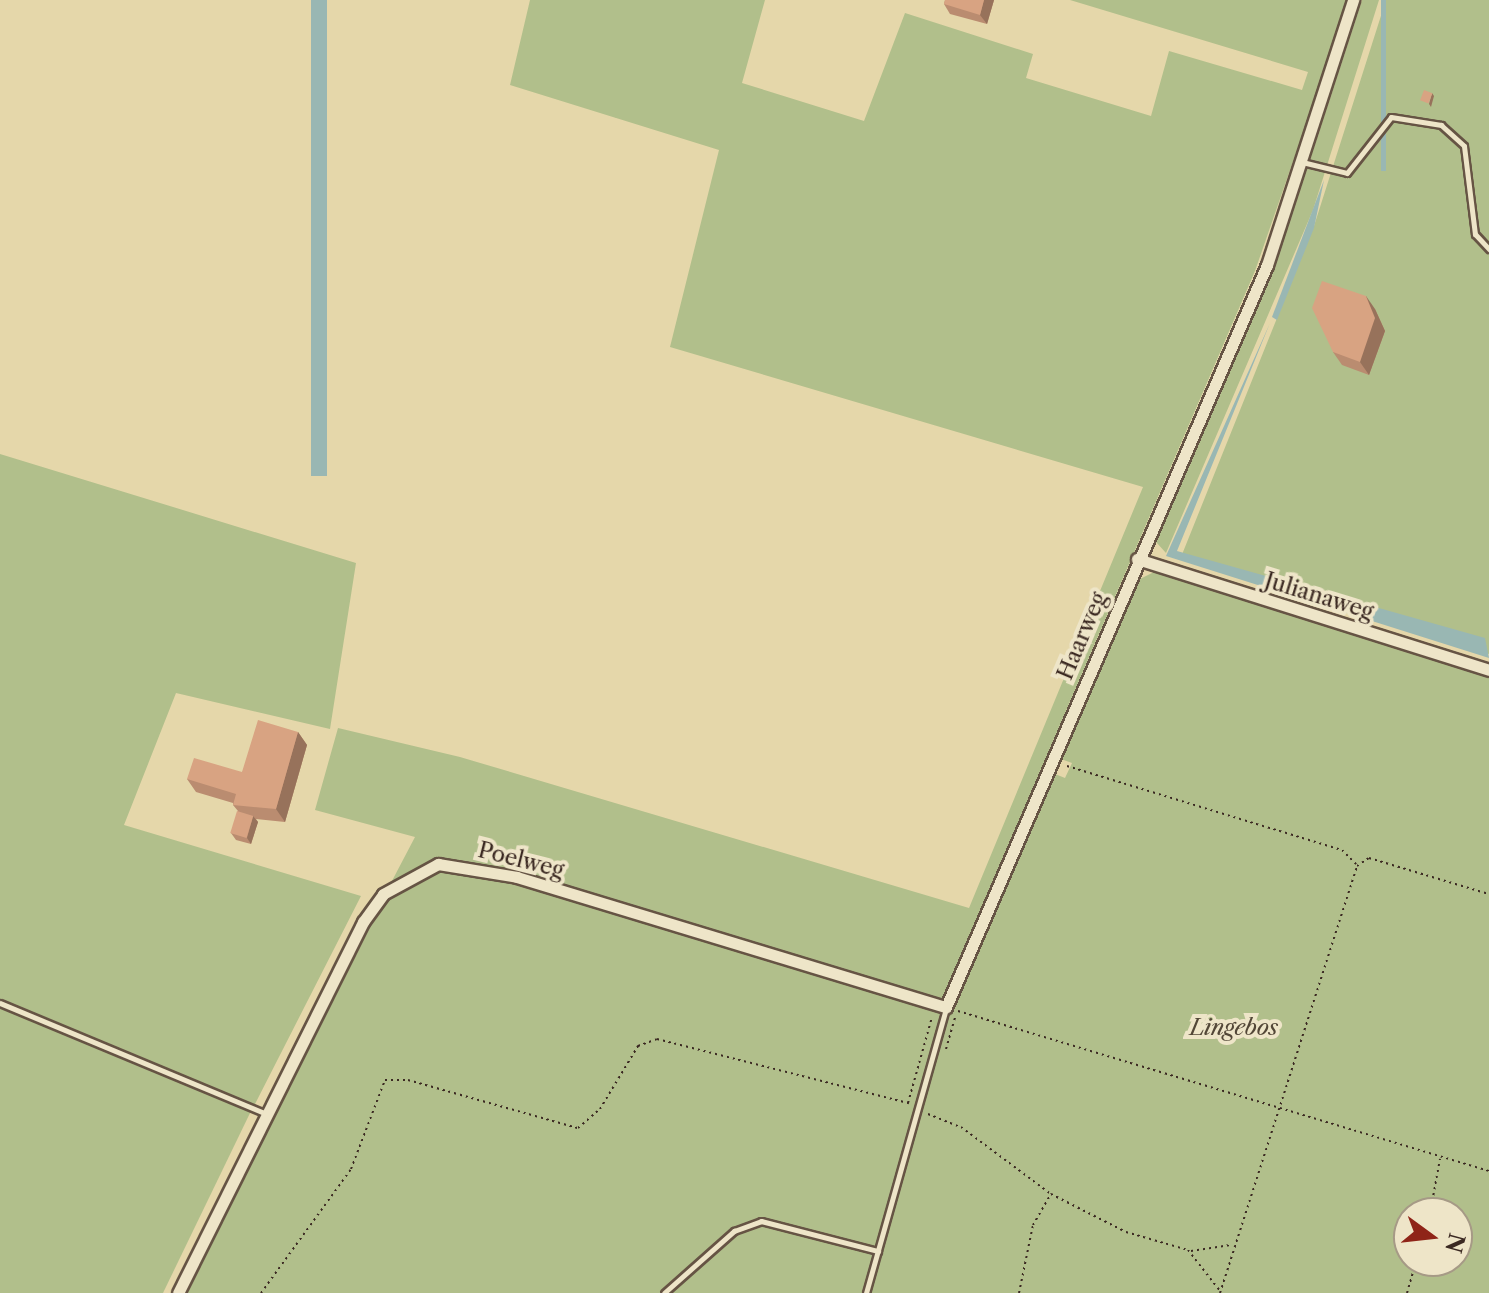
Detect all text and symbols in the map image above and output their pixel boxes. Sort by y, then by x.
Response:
street label: Julianaweg [1261,567,1377,625]
street label: Haarweg [1052,588,1112,684]
street label: Poelweg [475,837,567,883]
park label: Lingebos [1190,1015,1278,1041]
north arrow [1393,1197,1473,1277]
text: N [1439,1230,1470,1256]

